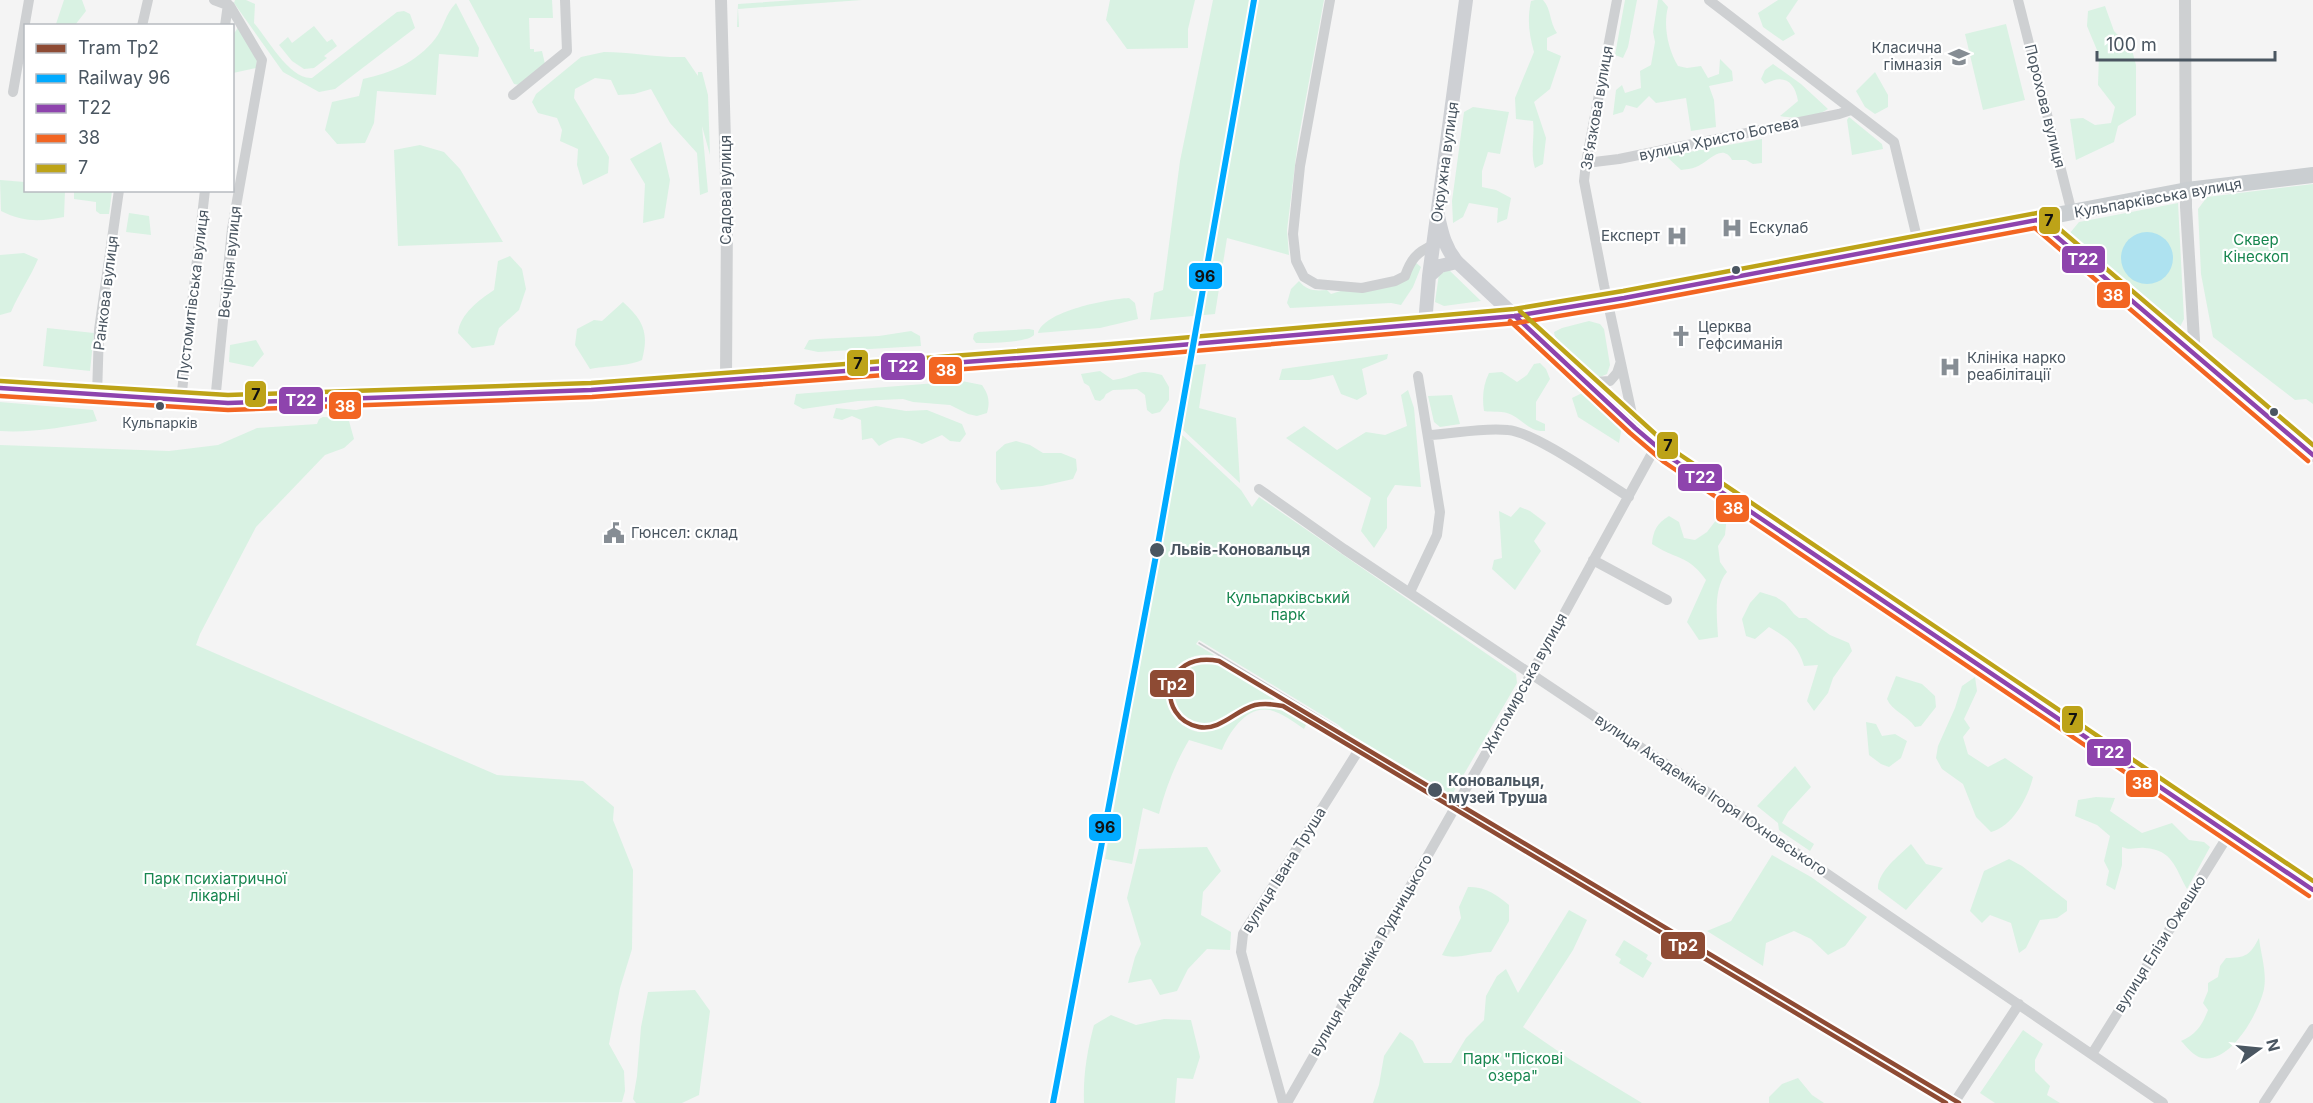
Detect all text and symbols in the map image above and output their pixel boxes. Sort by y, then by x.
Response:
legend [24,24,234,192]
scale bar [2097,24,2276,62]
text: 100 m [2106,34,2157,55]
text: Tram Тр2 [78,37,159,58]
place label: Класична гімназія [1871,38,1942,74]
street label: Порохова вулиця [2021,42,2070,170]
street label: Звʼязкова вулиця [1576,44,1617,171]
school or university icon: Класична гімназія [1947,45,1971,69]
text: Railway 96 [78,67,170,88]
text: Т22 [78,97,112,118]
street label: Окружна вулиця [1427,100,1462,223]
street label: вулиця Христо Ботева [1637,112,1801,165]
text: 38 [78,127,100,148]
street label: Садова вулиця [716,135,735,245]
text: 7 [78,157,88,178]
street label: Кульпарківська вулиця [2073,173,2243,222]
street label: Вечірня вулиця [214,205,245,319]
line badge: 7 [2038,206,2061,235]
street label: Пустомитівська вулиця [173,208,212,382]
text: 7 [2044,210,2054,230]
hospital icon: Ескулаб [1720,216,1744,240]
place label: Ескулаб [1749,218,1809,237]
hospital icon: Експерт [1665,224,1689,248]
place label: Експерт [1601,226,1660,245]
park label: Сквер Кінескоп [2223,230,2289,266]
street label: Ранкова вулиця [89,234,122,352]
line badge: Т22 [2061,245,2106,274]
text: Т22 [2068,249,2098,269]
line badge: 96 [1188,262,1223,290]
unlabelled marker [1730,264,1742,276]
text: 96 [1195,266,1215,286]
line badge: 38 [2096,281,2131,309]
text: 38 [2103,285,2123,305]
place label: Церква Гефсиманія [1698,317,1783,353]
church icon: Церква Гефсиманія [1669,324,1693,348]
place label: Клініка нарко реабілітації [1967,348,2066,384]
line badge: 7 [846,349,869,377]
line badge: Т22 [880,352,926,381]
text: 7 [853,353,863,373]
hospital icon: Клініка нарко реабілітації [1938,355,1962,379]
text: Т22 [888,356,918,376]
line badge: 38 [928,356,963,385]
text: 38 [936,360,956,380]
line badge: 7 [244,380,267,408]
text: 7 [251,384,261,404]
line badge: Т22 [278,386,324,415]
text: Т22 [286,390,316,410]
line badge: 38 [328,391,362,420]
text: 38 [335,396,355,416]
marker: Кульпарків [154,400,166,412]
unlabelled marker [2268,406,2280,418]
place label: Кульпарків [122,414,198,431]
line badge: 7 [1656,431,1679,460]
text: 7 [1663,435,1673,455]
line badge: Т22 [1677,463,1723,492]
text: Т22 [1685,467,1715,487]
line badge: 38 [1715,494,1750,523]
text: 38 [1723,498,1743,518]
public building icon: Гюнсел: склад [602,521,626,545]
place label: Гюнсел: склад [631,523,738,542]
place label: Львів-Коновальця [1170,540,1310,559]
marker: Львів-Коновальця [1148,541,1166,559]
park label: Кульпарківський парк [1226,588,1350,624]
street label: Житомирська вулиця [1478,609,1571,756]
line badge: Тр2 [1149,669,1195,698]
text: Тр2 [1157,674,1187,694]
line badge: 7 [2061,705,2084,734]
text: 7 [2068,709,2078,729]
street label: вулиця Академіка Ігоря Юхновського [1592,710,1831,880]
line badge: Т22 [2086,738,2132,767]
text: Т22 [2094,742,2124,762]
line badge: 38 [2125,769,2159,798]
place label: Коновальця, музей Труша [1448,771,1548,807]
text: 38 [2132,773,2152,793]
marker: Коновальця, музей Труша [1426,781,1444,799]
street label: вулиця Івана Труша [1237,803,1330,936]
line badge: 96 [1088,813,1122,842]
text: 96 [1095,817,1115,837]
street label: вулиця Академіка Рудницького [1305,850,1436,1059]
park label: Парк психіатричної лікарні [143,869,288,905]
street label: вулиця Елізи Ожешко [2110,872,2210,1016]
line badge: Тр2 [1660,931,1706,960]
text: Тр2 [1668,935,1698,955]
north arrow [2229,1019,2289,1079]
text: N [2262,1037,2285,1054]
park label: Парк "Піскові озера" [1463,1049,1563,1085]

